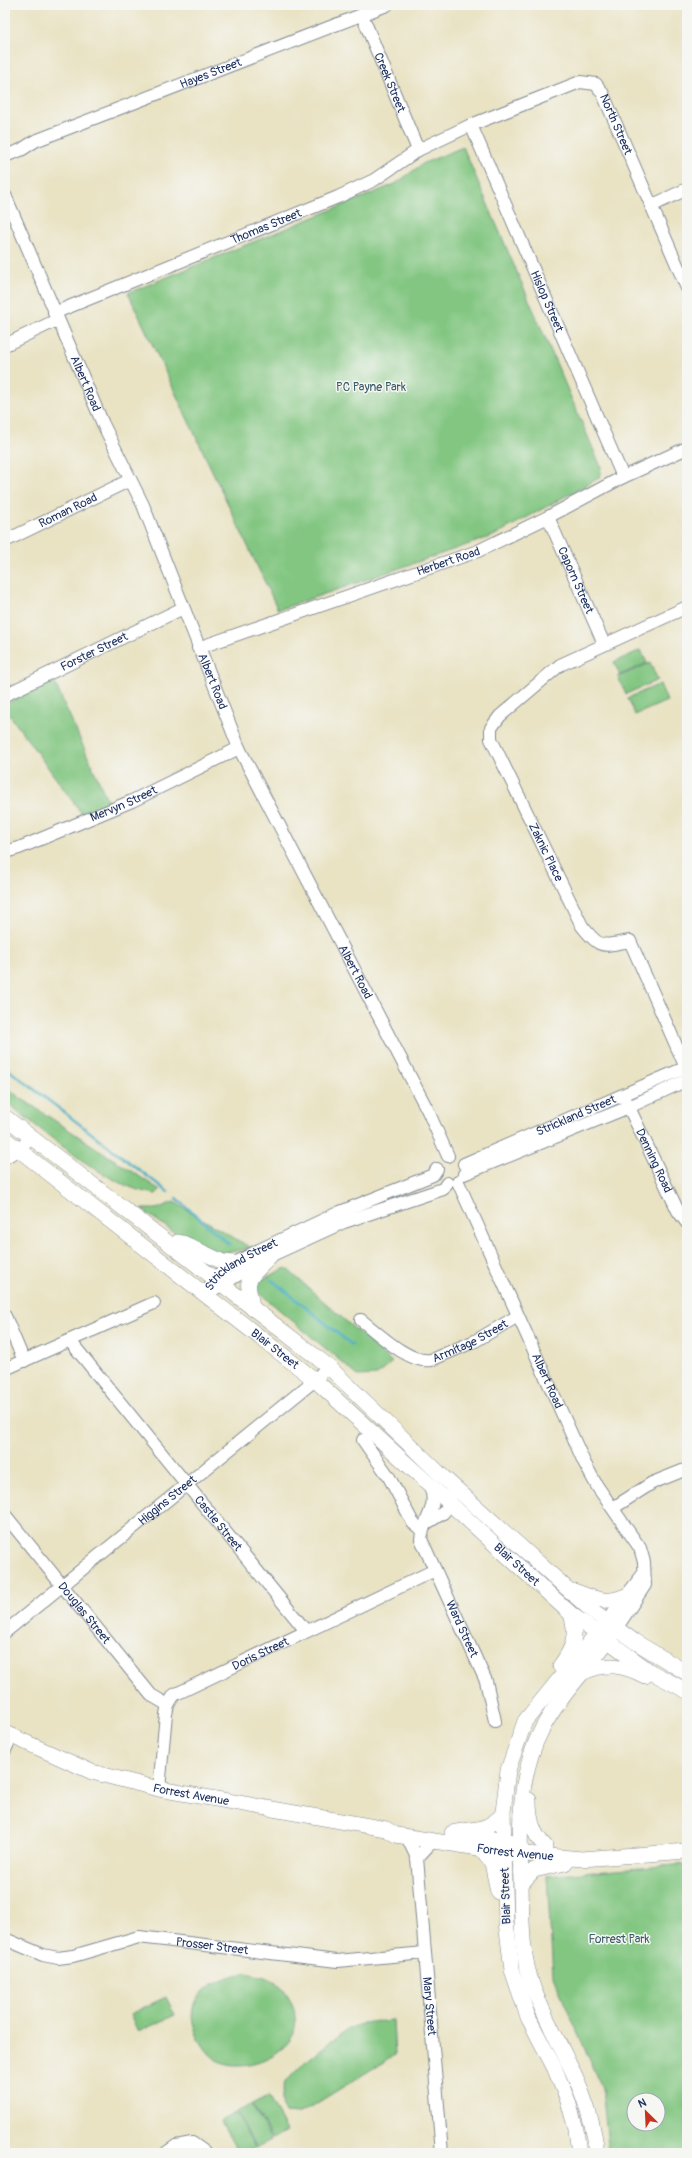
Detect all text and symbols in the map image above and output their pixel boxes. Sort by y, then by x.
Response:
street label: Creek Street [371,50,409,115]
street label: Hayes Street [178,54,244,92]
street label: North Street [596,92,636,157]
street label: Thomas Street [228,205,304,248]
street label: Hislop Street [527,268,567,334]
street label: Albert Road [67,353,104,414]
park label: PC Payne Park [336,380,406,395]
street label: Roman Road [36,490,100,531]
street label: Herbert Road [415,543,482,579]
street label: Caporn Street [555,544,597,616]
street label: Forster Street [58,629,130,674]
street label: Albert Road [195,651,231,712]
street label: Mervyn Street [88,782,159,825]
street label: Zaknic Place [525,820,567,884]
street label: Albert Road [335,942,376,1002]
street label: Strickland Street [534,1091,618,1139]
street label: Denning Road [633,1126,676,1195]
street label: Strickland Street [201,1235,280,1293]
street label: Armitage Street [430,1316,511,1366]
street label: Blair Street [248,1326,302,1372]
street label: Albert Road [528,1351,566,1411]
street label: Higgins Street [135,1472,200,1528]
street label: Castle Street [191,1492,245,1554]
street label: Blair Street [491,1540,543,1589]
street label: Douglas Street [55,1579,114,1647]
street label: Ward Street [443,1598,482,1660]
street label: Doris Street [230,1634,291,1674]
street label: Forrest Avenue [151,1780,230,1809]
street label: Forrest Avenue [476,1840,554,1864]
street label: Blair Street [498,1867,514,1925]
park label: Forrest Park [588,1932,650,1947]
street label: Prosser Street [175,1934,249,1958]
street label: Mary Street [420,1976,440,2036]
north arrow [626,2092,666,2132]
text: N [636,2096,649,2111]

